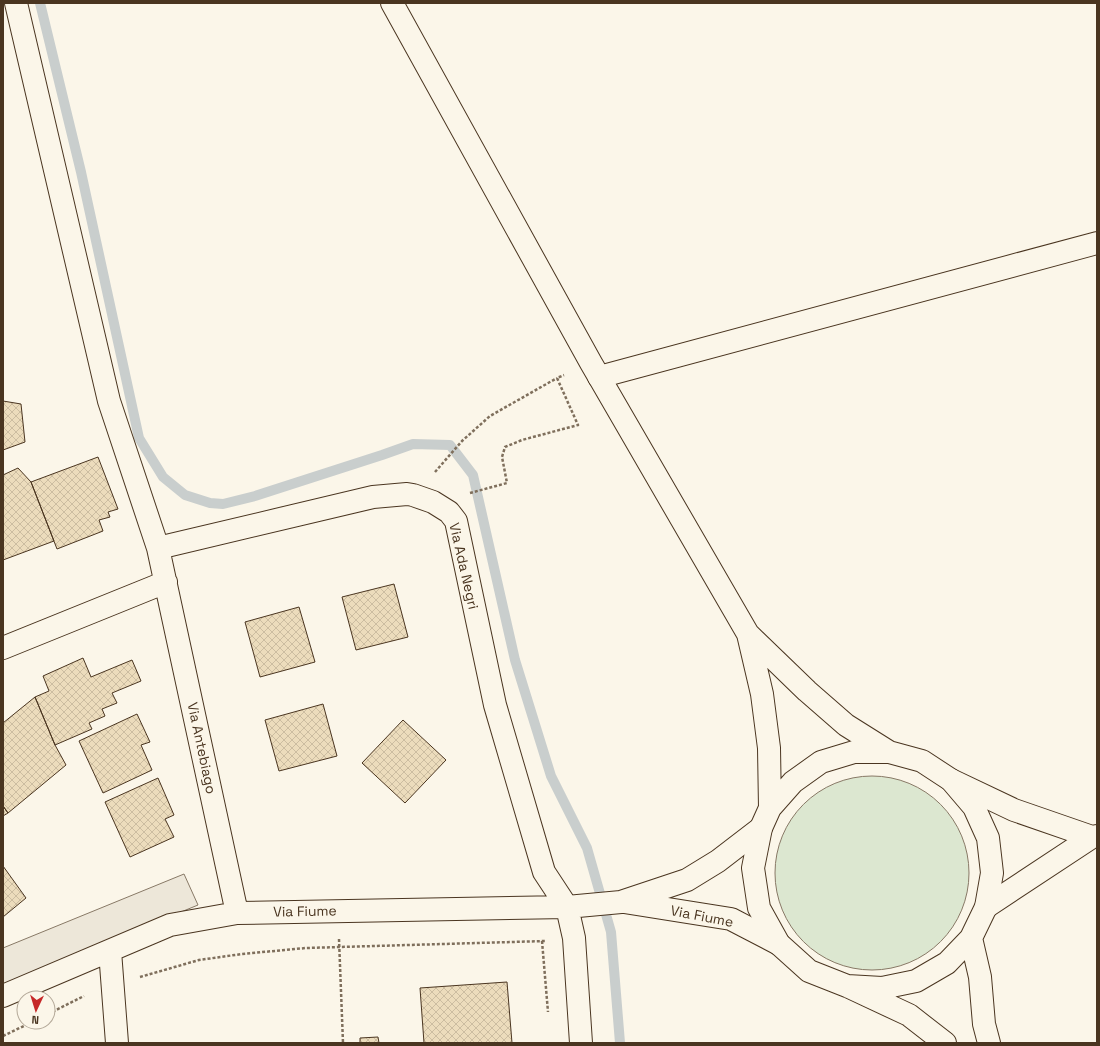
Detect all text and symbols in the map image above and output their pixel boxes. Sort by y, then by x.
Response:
street label: Via Ada Negri [445,521,483,611]
street label: Via Antebiago [184,701,220,795]
street label: Via Fiume [273,901,337,921]
street label: Via Fiume [669,901,735,931]
north arrow [16,990,56,1030]
text: N [31,1013,39,1027]

